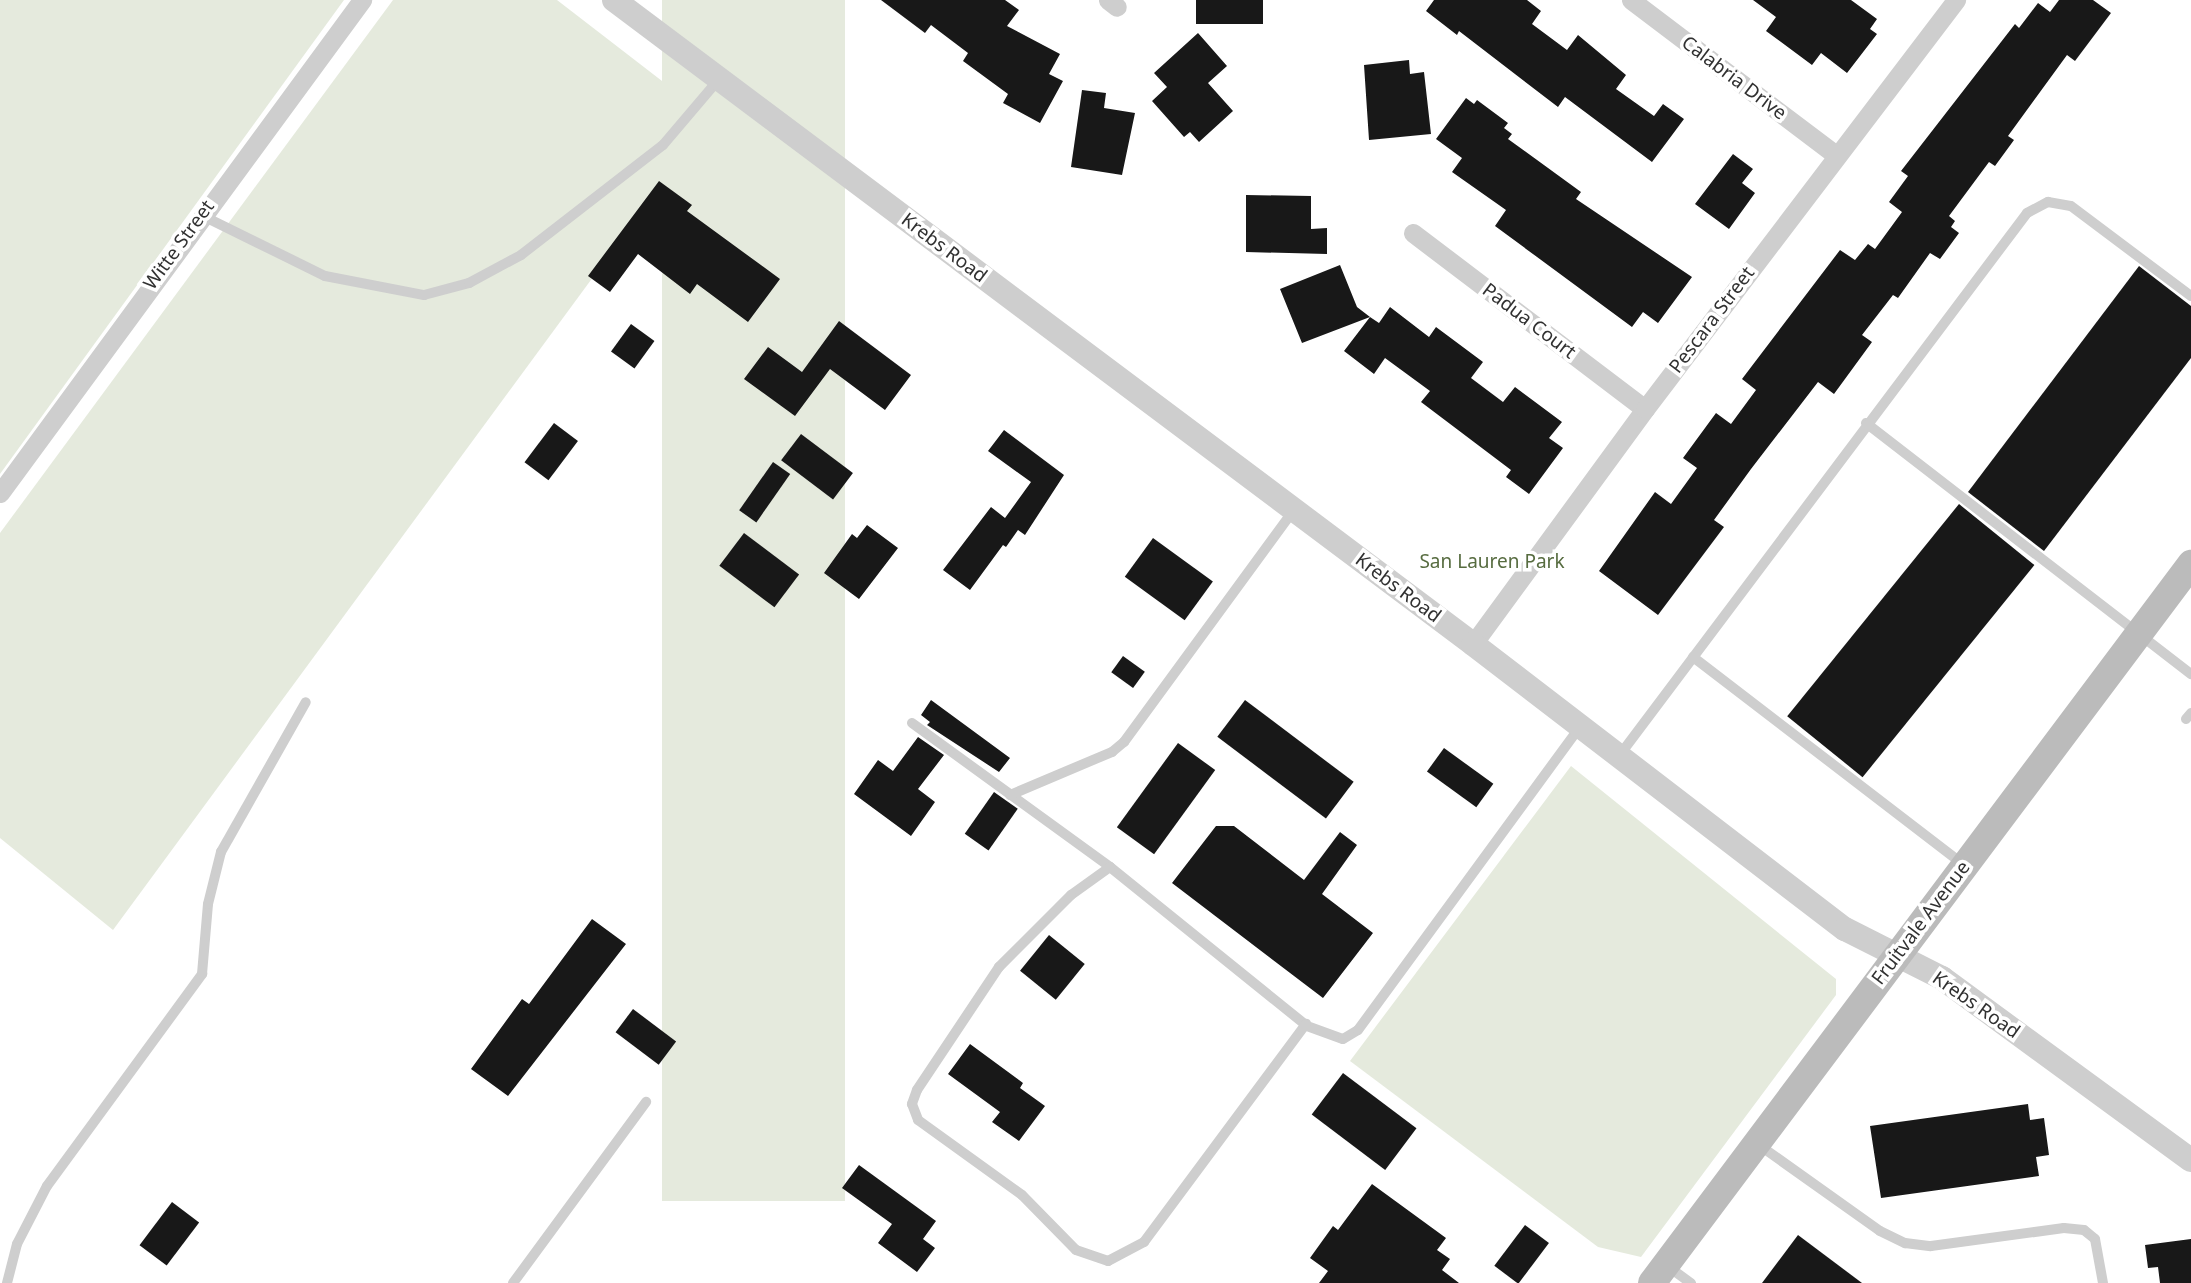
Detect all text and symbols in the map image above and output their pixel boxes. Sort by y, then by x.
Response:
street label: Calabria Drive [1677,31,1791,125]
street label: Witte Street [139,196,219,294]
street label: Krebs Road [897,208,991,288]
street label: Pescara Street [1665,262,1759,378]
street label: Padua Court [1478,278,1580,364]
street label: Krebs Road [1351,548,1445,628]
park label: San Lauren Park [1419,551,1565,573]
street label: Fruitvale Avenue [1867,857,1975,989]
street label: Krebs Road [1928,967,2024,1043]

